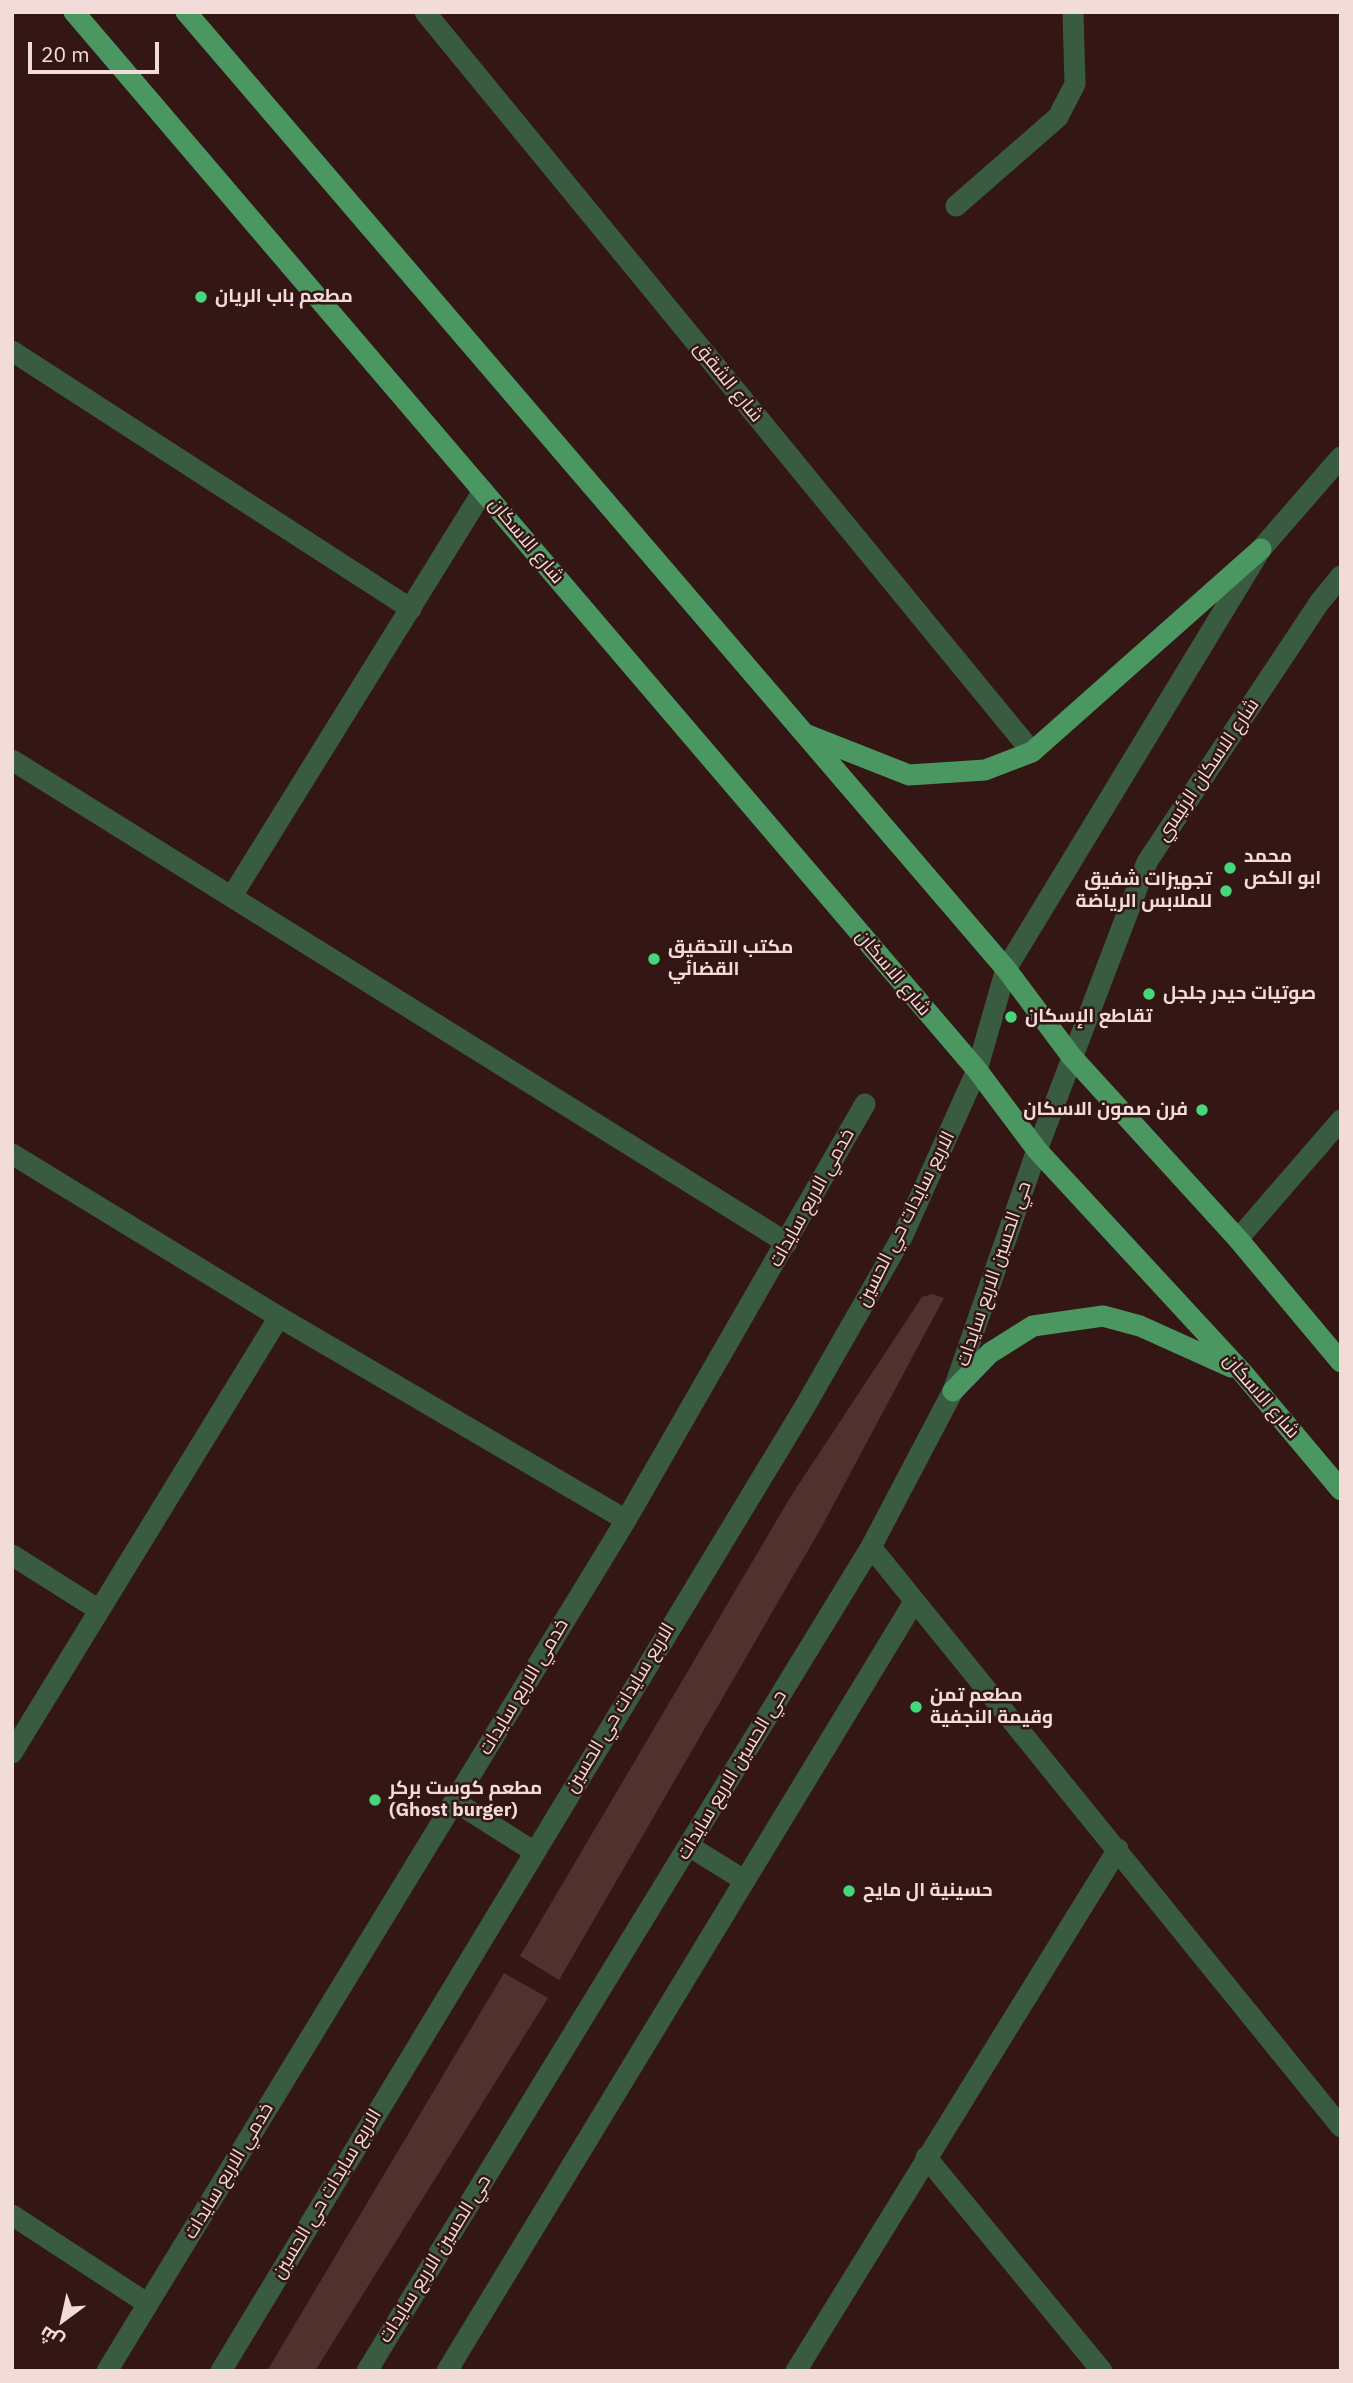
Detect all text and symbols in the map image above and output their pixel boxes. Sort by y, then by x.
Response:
scale bar [32,28,163,72]
text: 20 m [41,40,90,68]
place label: مطعم باب الريان [215,286,353,308]
marker: مطعم باب الريان [193,289,209,305]
street label: شارع الشقق [689,337,767,427]
street label: شارع الاسكان [483,493,569,589]
street label: شارع الاسكان الرئيسي [1152,694,1264,846]
place label: محمد ابو الكص [1244,846,1321,890]
marker: محمد ابو الكص [1222,860,1238,876]
place label: تجهيزات شفيق للملابس الرياضة [1076,869,1212,913]
marker: تجهيزات شفيق للملابس الرياضة [1218,883,1234,899]
street label: شارع الاسكان [850,925,936,1021]
place label: مكتب التحقيق القضائي [668,937,793,981]
marker: مكتب التحقيق القضائي [646,951,662,967]
place label: صوتيات حيدر جلجل [1163,983,1316,1005]
marker: صوتيات حيدر جلجل [1141,986,1157,1002]
place label: تقاطع الإسكان [1025,1006,1152,1028]
marker: تقاطع الإسكان [1003,1009,1019,1025]
place label: فرن صمون الاسكان [1023,1099,1188,1121]
marker: فرن صمون الاسكان [1194,1102,1210,1118]
street label: خدمي الاربع سايدات [765,1125,859,1271]
street label: الاربع سايدات حي الحسين [852,1127,960,1311]
street label: حي الحسين الاربع سايدات [952,1179,1036,1369]
street label: شارع الاسكان [1218,1349,1304,1443]
street label: خدمي الاربع سايدات [474,1615,574,1759]
street label: الاربع سايدات حي الحسين [560,1619,680,1797]
place label: مطعم تمن وقيمة النجفية [930,1685,1053,1729]
street label: حي الحسين الاربع سايدات [672,1686,792,1864]
marker: مطعم تمن وقيمة النجفية [908,1699,924,1715]
place label: مطعم كوست بركر (Ghost burger) [389,1778,542,1822]
marker: مطعم كوست بركر (Ghost burger) [367,1792,383,1808]
place label: حسينية ال مايح [863,1880,993,1902]
marker: حسينية ال مايح [841,1883,857,1899]
street label: خدمي الاربع سايدات [179,2099,279,2243]
street label: الاربع سايدات حي الحسين [267,2105,387,2283]
street label: حي الحسين الاربع سايدات [374,2171,496,2347]
north arrow [28,2285,98,2355]
text: ش [35,2321,68,2354]

